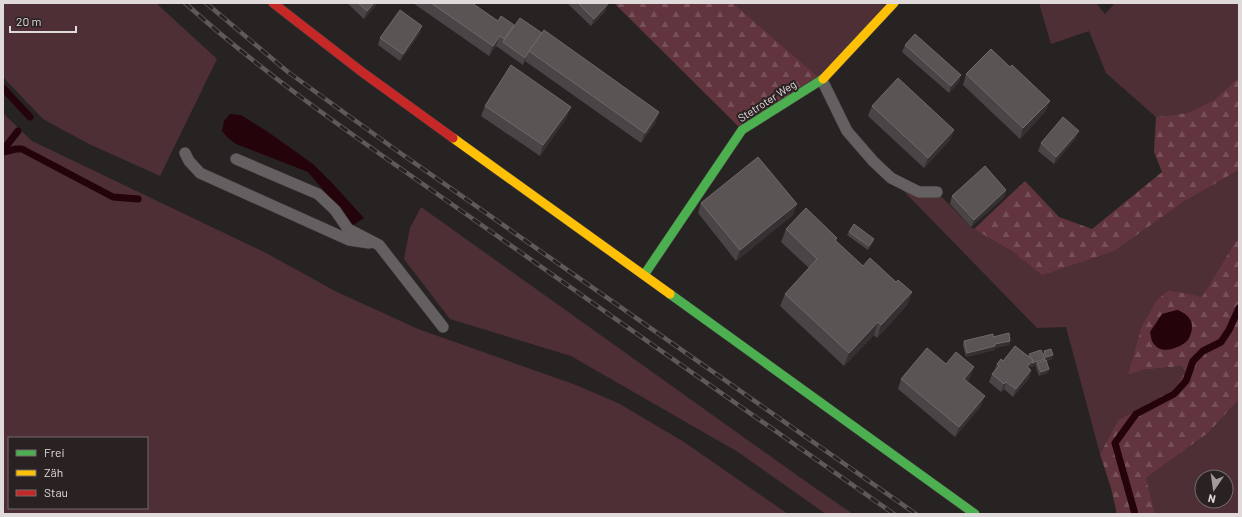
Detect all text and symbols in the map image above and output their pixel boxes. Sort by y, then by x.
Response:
scale bar [10,8,76,34]
text: 20 m [16,14,42,28]
street label: Stetroter Weg [735,77,798,124]
legend [8,437,148,509]
text: Frei [44,445,64,459]
text: Zäh [44,465,63,479]
north arrow [1194,469,1234,509]
text: Stau [44,485,68,499]
text: N [1207,492,1217,506]

